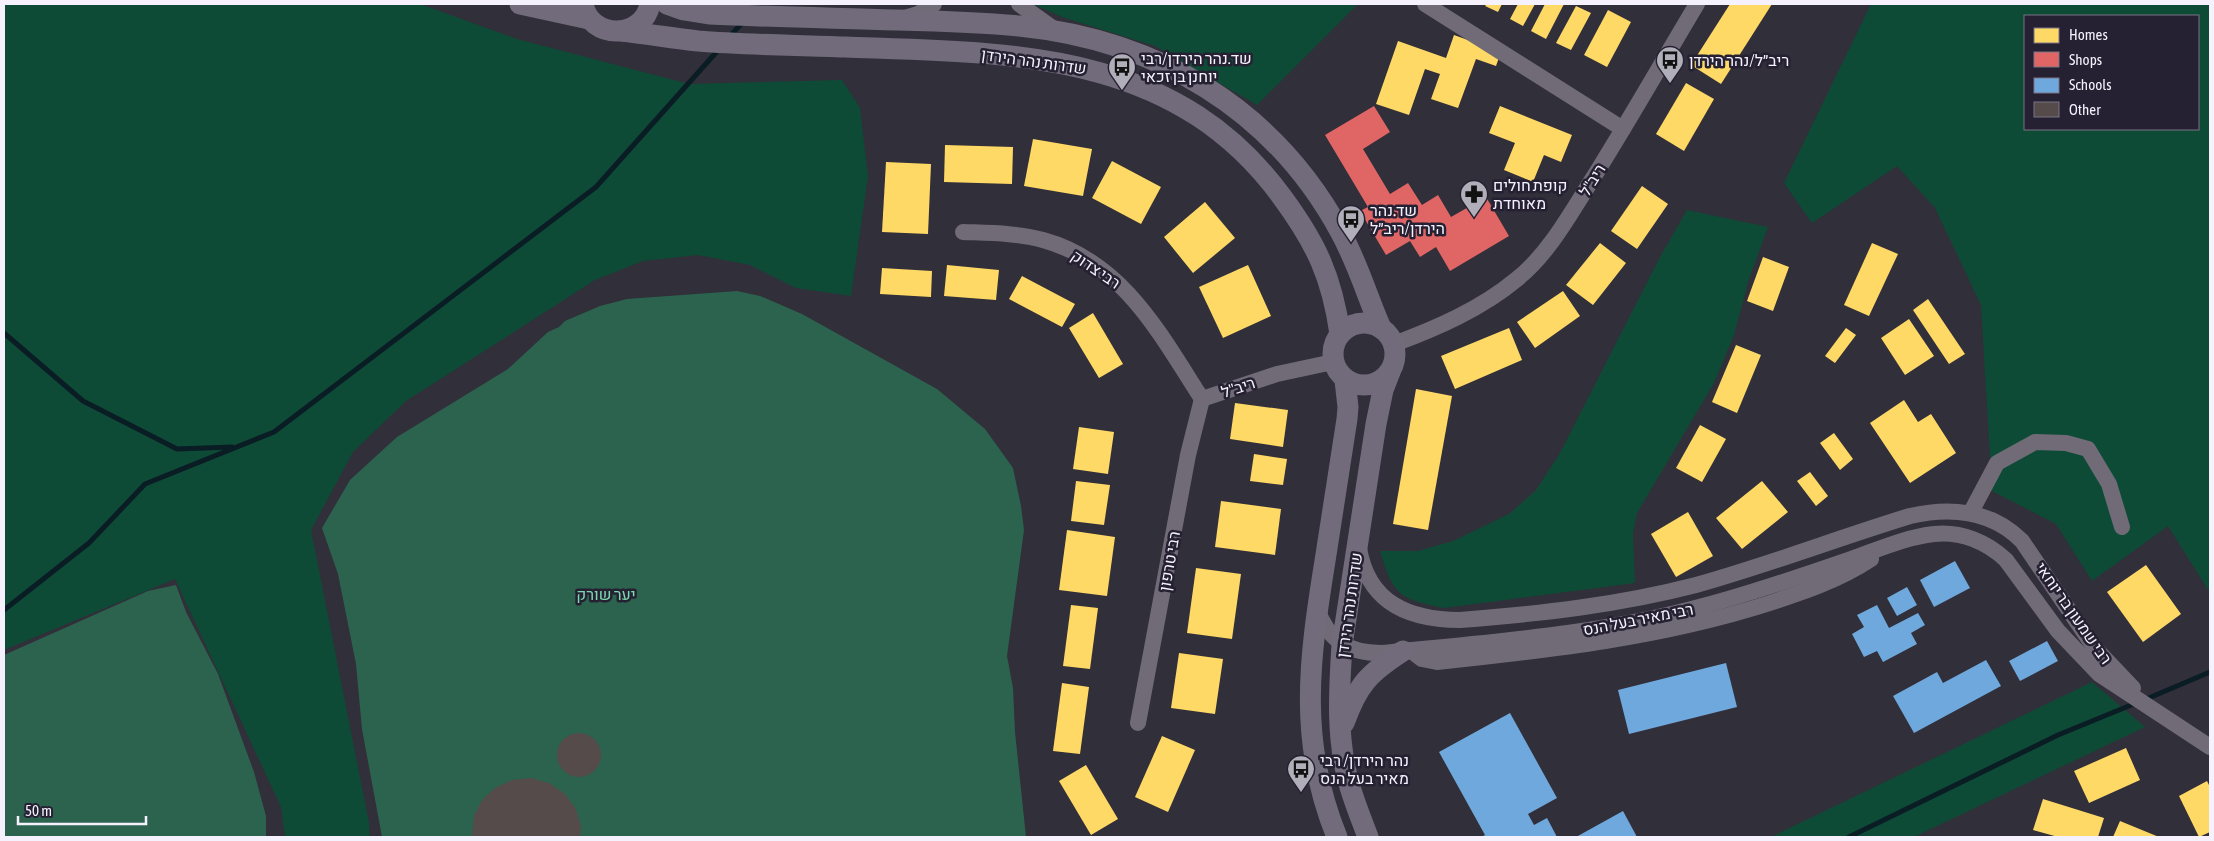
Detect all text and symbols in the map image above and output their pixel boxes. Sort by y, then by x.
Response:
legend [2024,15,2199,130]
text: Homes [2069,26,2108,43]
street label: שדרות נהר הירדן [980,45,1088,77]
bus stop icon: ריב״ל/נהר הירדן [1655,45,1685,84]
place label: שד.נהר הירדן/רבי יוחנן בן זכאי [1141,49,1252,85]
place label: ריב״ל/נהר הירדן [1689,51,1789,69]
text: Shops [2069,51,2102,68]
bus stop icon: שד.נהר הירדן/רבי יוחנן בן זכאי [1107,52,1137,91]
text: Schools [2069,76,2112,93]
text: Other [2069,101,2101,118]
street label: ריב"ל [1575,161,1609,199]
place label: קופת חולים מאוחדת [1493,176,1568,212]
pharmacy icon: קופת חולים מאוחדת [1459,179,1489,218]
place label: שד.נהר הירדן/ריב״ל [1370,201,1445,237]
bus stop icon: שד.נהר הירדן/ריב״ל [1336,204,1366,243]
street label: רבי צדוק [1068,246,1124,292]
street label: ריב"ל [1219,373,1257,401]
street label: רבי טרפון [1155,530,1183,592]
street label: שדרות נהר הירדן [1333,551,1365,659]
street label: רבי שמעון בר יוחאי [2032,559,2116,667]
park label: יער שורק [576,585,636,603]
street label: רבי מאיר בעל הנס [1581,599,1695,639]
place label: נהר הירדן/ רבי מאיר בעל הנס [1320,751,1409,787]
bus stop icon: נהר הירדן/ רבי מאיר בעל הנס [1286,754,1316,793]
scale bar [18,794,145,826]
text: 50 m [25,802,52,819]

